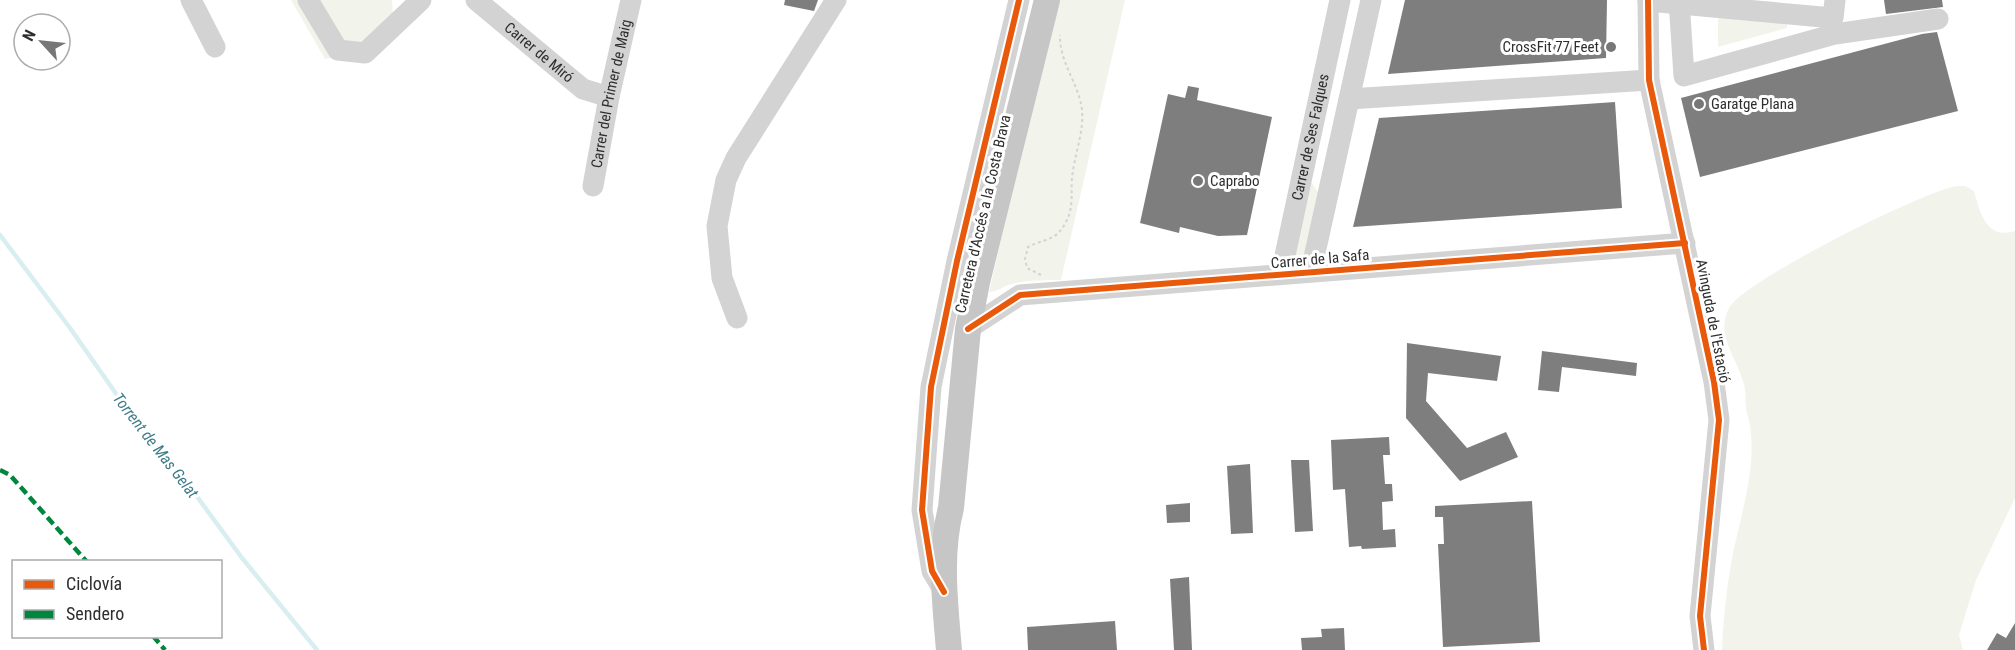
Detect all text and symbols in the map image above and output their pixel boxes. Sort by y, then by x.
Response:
north arrow [12,12,72,72]
street label: Carrer del Primer de Maig [587,18,635,169]
street label: Carrer de Miró [501,19,577,86]
text: N [18,27,40,44]
place label: CrossFit 77 Feet [1503,38,1599,56]
marker: CrossFit 77 Feet [1604,40,1618,54]
street label: Carrer de Ses Falques [1288,72,1333,202]
place label: Garatge Plana [1711,95,1794,113]
marker: Garatge Plana [1692,97,1706,111]
street label: Carretera d'Accés a la Costa Brava [951,113,1015,315]
place label: Caprabo [1210,172,1259,190]
marker: Caprabo [1191,174,1205,188]
street label: Carrer de la Safa [1270,246,1370,272]
street label: Avinguda de l'Estació [1692,257,1734,385]
water label: Torrent de Mas Gelat [109,389,203,502]
legend [12,560,222,638]
text: Ciclovía [66,573,122,594]
text: Sendero [66,603,124,624]

